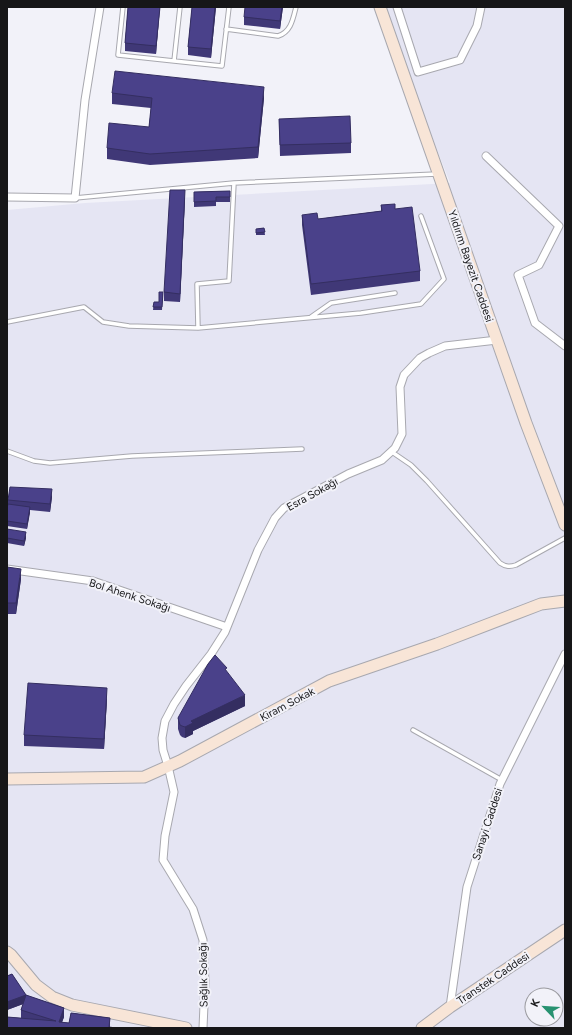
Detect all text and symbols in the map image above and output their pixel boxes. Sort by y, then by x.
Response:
street label: Yıldırım Bayezit Caddesi [445,208,496,324]
street label: Esra Sokağı [284,475,340,514]
street label: Bol Ahenk Sokağı [87,576,172,615]
street label: Kiram Sokak [258,684,317,724]
street label: Sanayi Caddesi [470,786,505,862]
street label: Sağlık Sokağı [196,942,211,1008]
street label: Transtek Caddesi [455,949,532,1007]
north arrow [524,987,564,1027]
text: K [528,996,543,1009]

